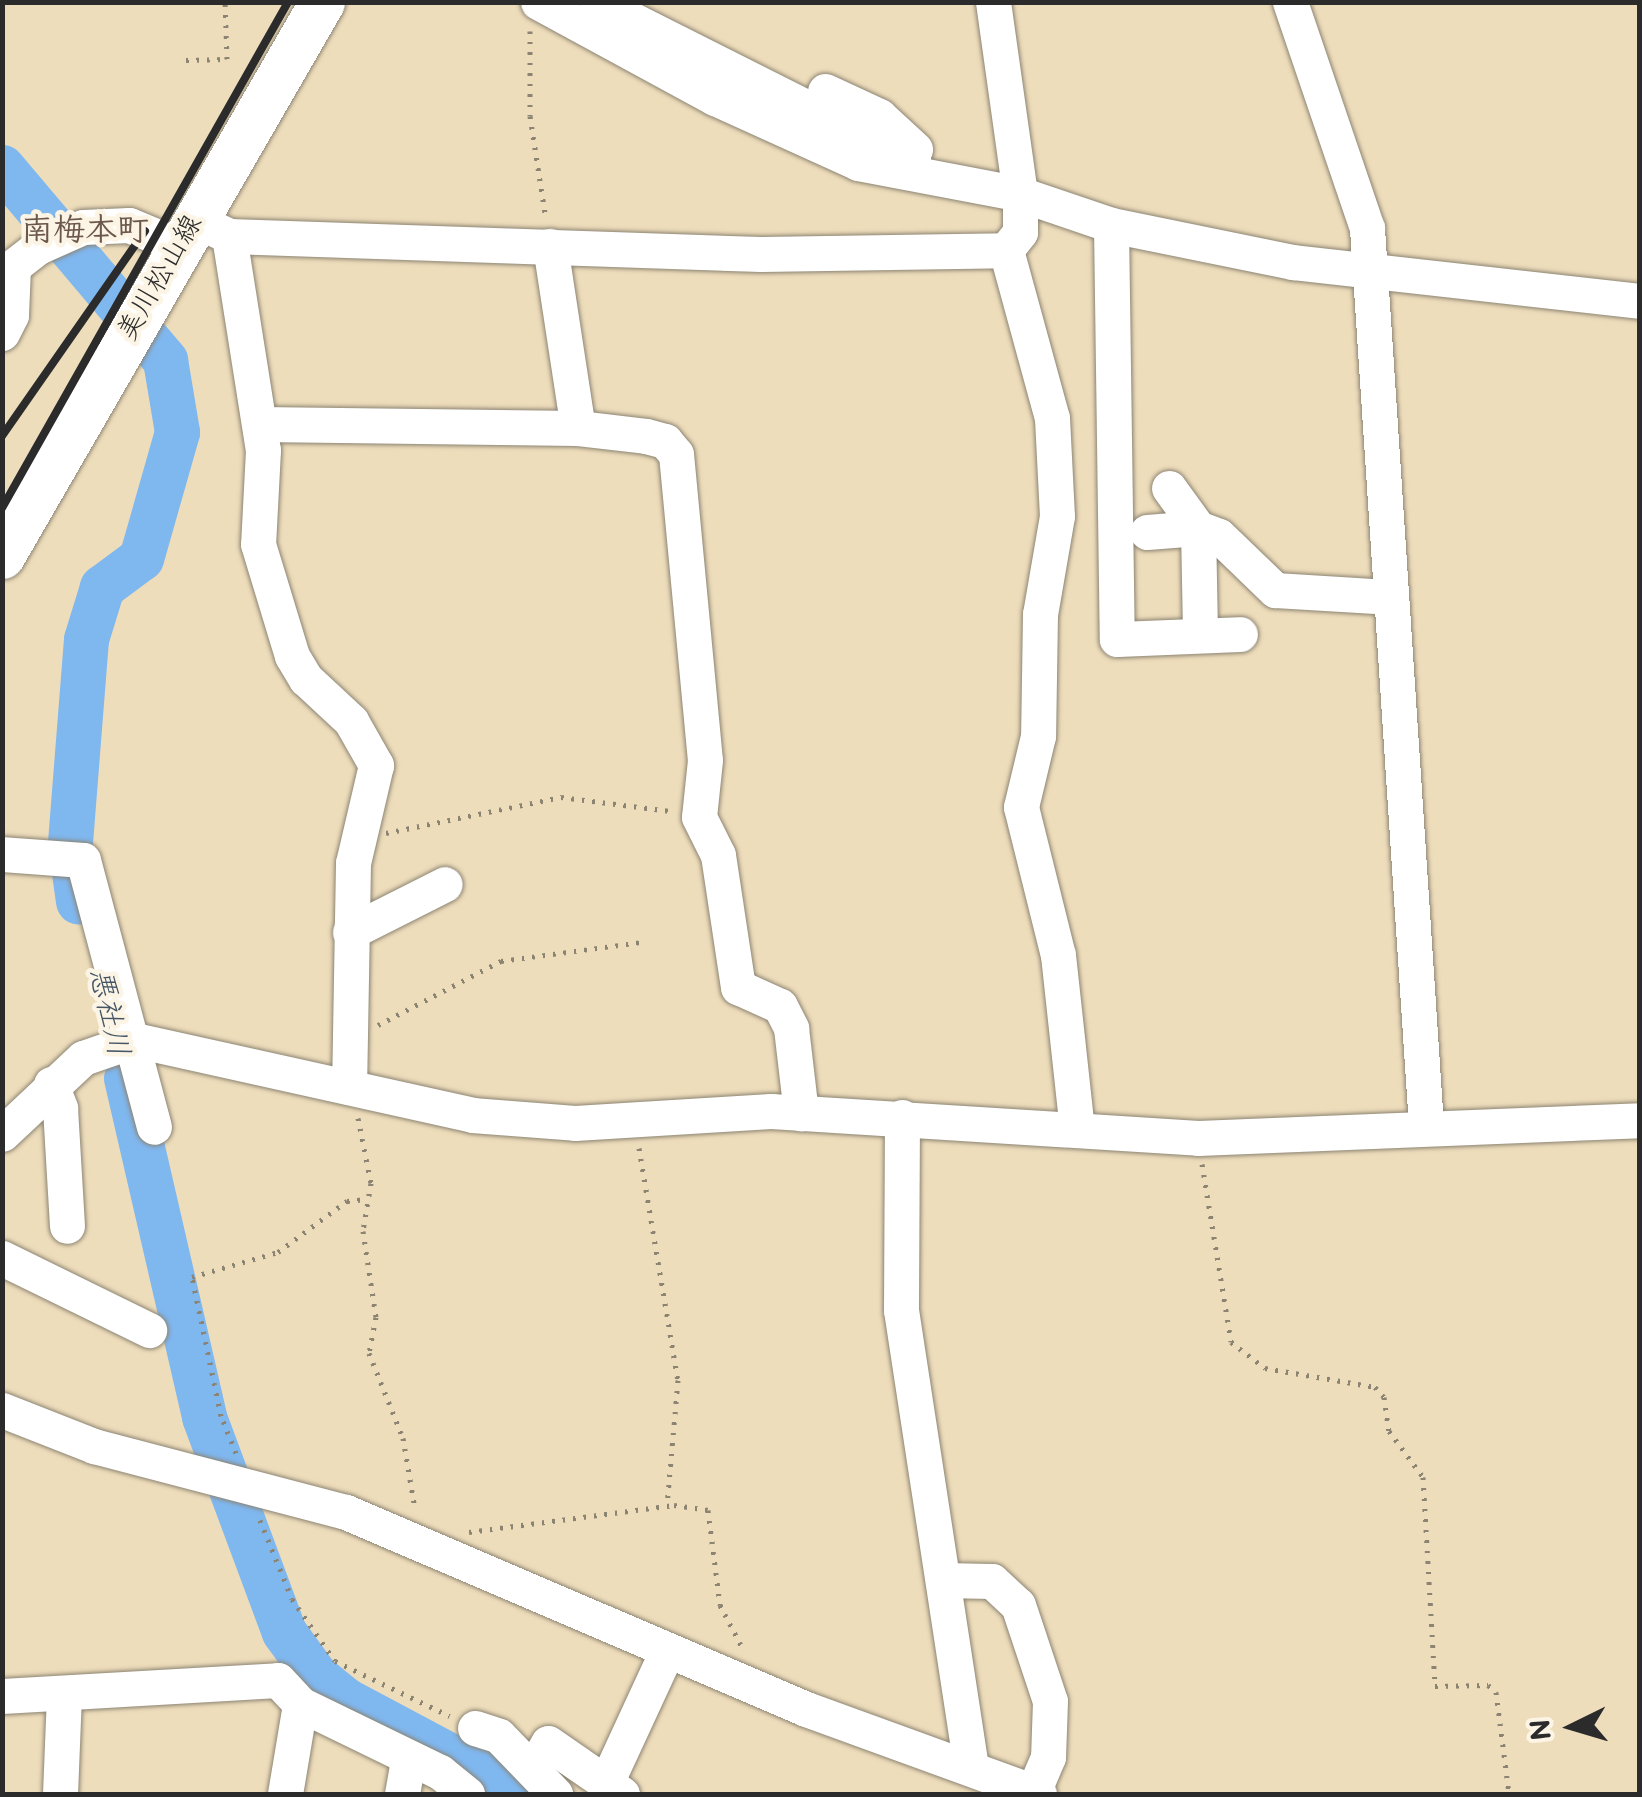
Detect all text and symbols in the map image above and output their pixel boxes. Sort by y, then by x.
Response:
street label: 美川松山線 [110,209,210,347]
district label: 南梅本町 [21,212,149,250]
water label: 悪社川 [81,964,137,1060]
north arrow [1522,1677,1622,1777]
text: N [1524,1718,1559,1742]

